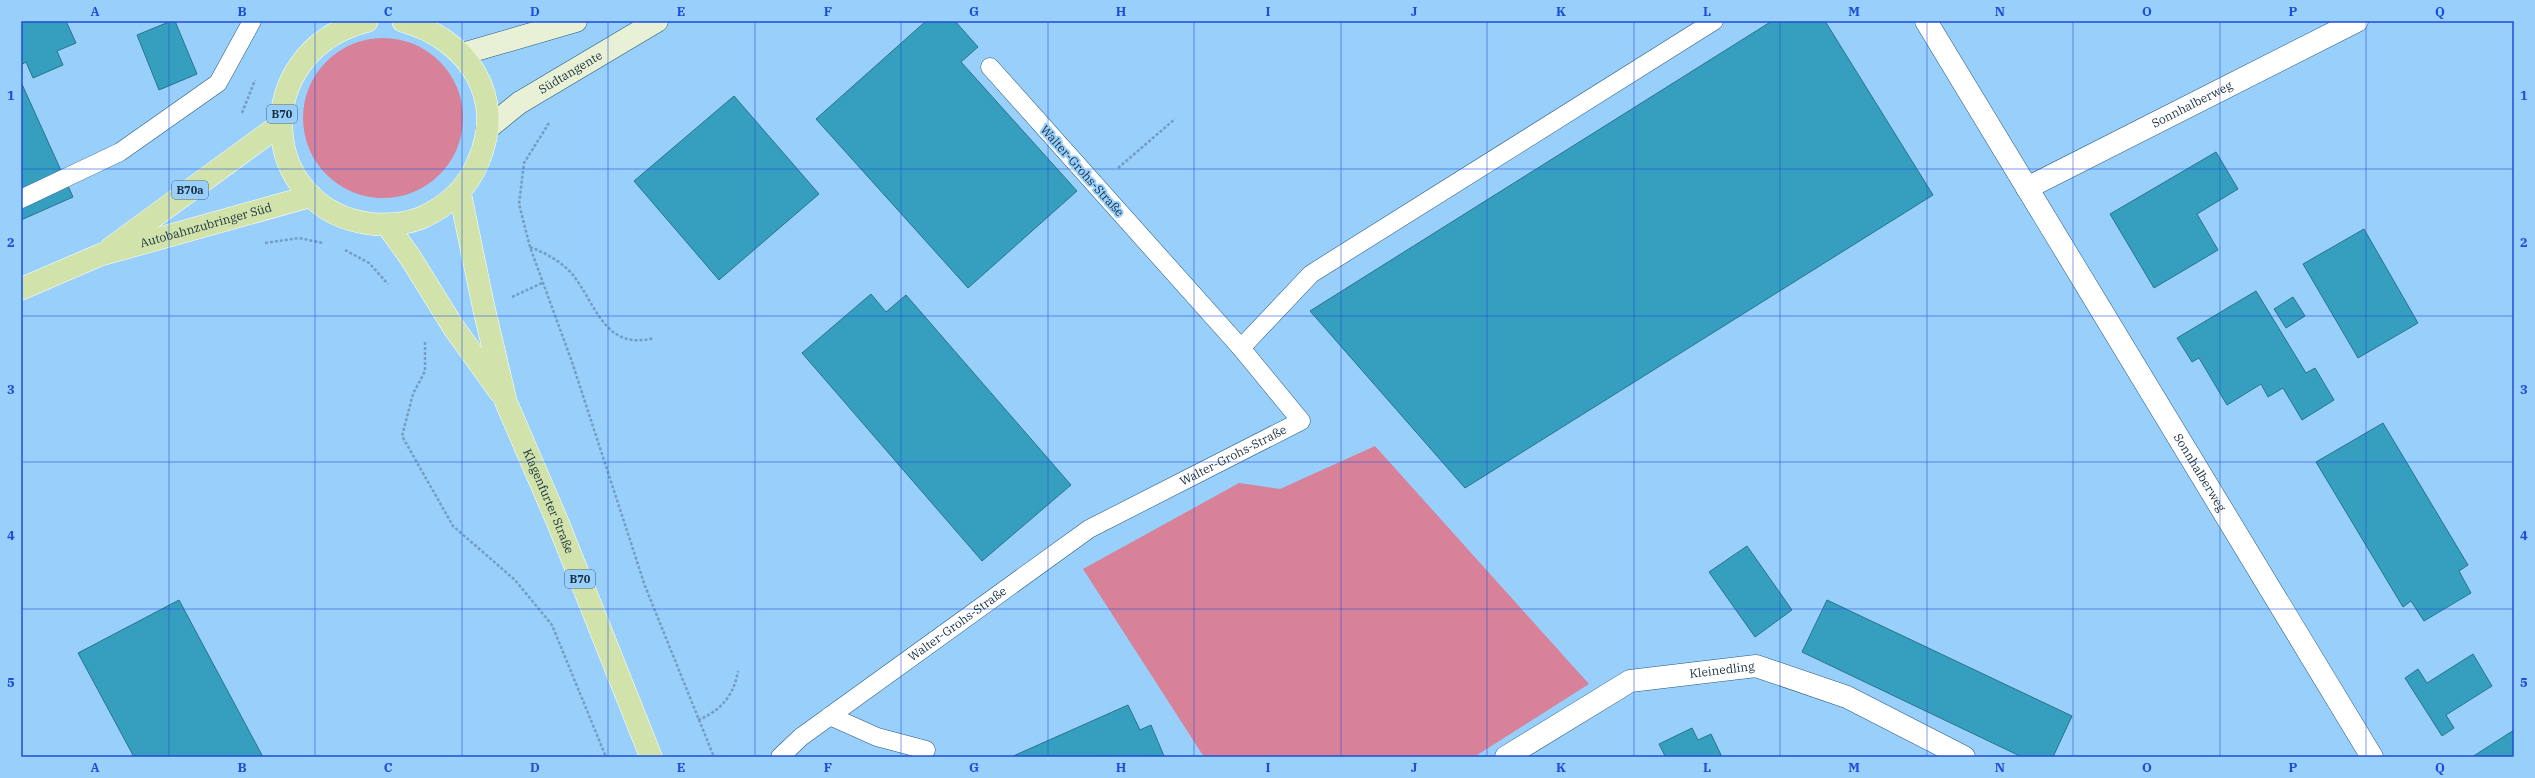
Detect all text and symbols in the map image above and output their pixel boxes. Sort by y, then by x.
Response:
text: A [90,3,100,20]
text: B [237,3,247,20]
text: C [384,3,393,20]
text: D [530,3,540,20]
text: E [677,3,685,20]
text: F [824,3,832,20]
text: G [969,3,979,20]
text: H [1116,3,1127,20]
text: I [1266,3,1271,20]
text: J [1411,3,1418,20]
text: K [1556,3,1566,20]
text: L [1703,3,1711,20]
text: M [1848,3,1860,20]
text: N [1995,3,2005,20]
text: O [2142,3,2152,20]
text: P [2289,3,2298,20]
text: Q [2435,3,2445,20]
street label: Südtangente [536,47,605,97]
street label: Sonnhalberweg [2149,77,2235,131]
text: 1 [7,87,15,104]
text: 1 [2520,87,2528,104]
road number: B70 [267,105,297,123]
street label: Walter-Grohs-Straße [1037,122,1127,219]
road number: B70a [172,181,208,199]
street label: Autobahnzubringer Süd [138,199,273,250]
text: 2 [7,234,15,251]
text: 2 [2520,234,2528,251]
text: 3 [7,381,15,398]
text: 3 [2520,381,2528,398]
street label: Walter-Grohs-Straße [1177,422,1289,489]
street label: Sonnhalberweg [2171,431,2230,514]
street label: Klagenfurter Straße [520,446,577,556]
text: 4 [7,527,15,544]
text: 4 [2520,527,2528,544]
road number: B70 [565,570,595,588]
street label: Walter-Grohs-Straße [905,583,1009,664]
street label: Kleinedling [1688,658,1756,681]
text: 5 [7,674,15,691]
text: 5 [2520,674,2528,691]
text: A [90,759,100,776]
text: B [237,759,247,776]
text: C [384,759,393,776]
text: D [530,759,540,776]
text: E [677,759,685,776]
text: F [824,759,832,776]
text: G [969,759,979,776]
text: H [1116,759,1127,776]
text: I [1266,759,1271,776]
text: J [1411,759,1418,776]
text: K [1556,759,1566,776]
text: L [1703,759,1711,776]
text: M [1848,759,1860,776]
text: N [1995,759,2005,776]
text: O [2142,759,2152,776]
text: P [2289,759,2298,776]
text: Q [2435,759,2445,776]

